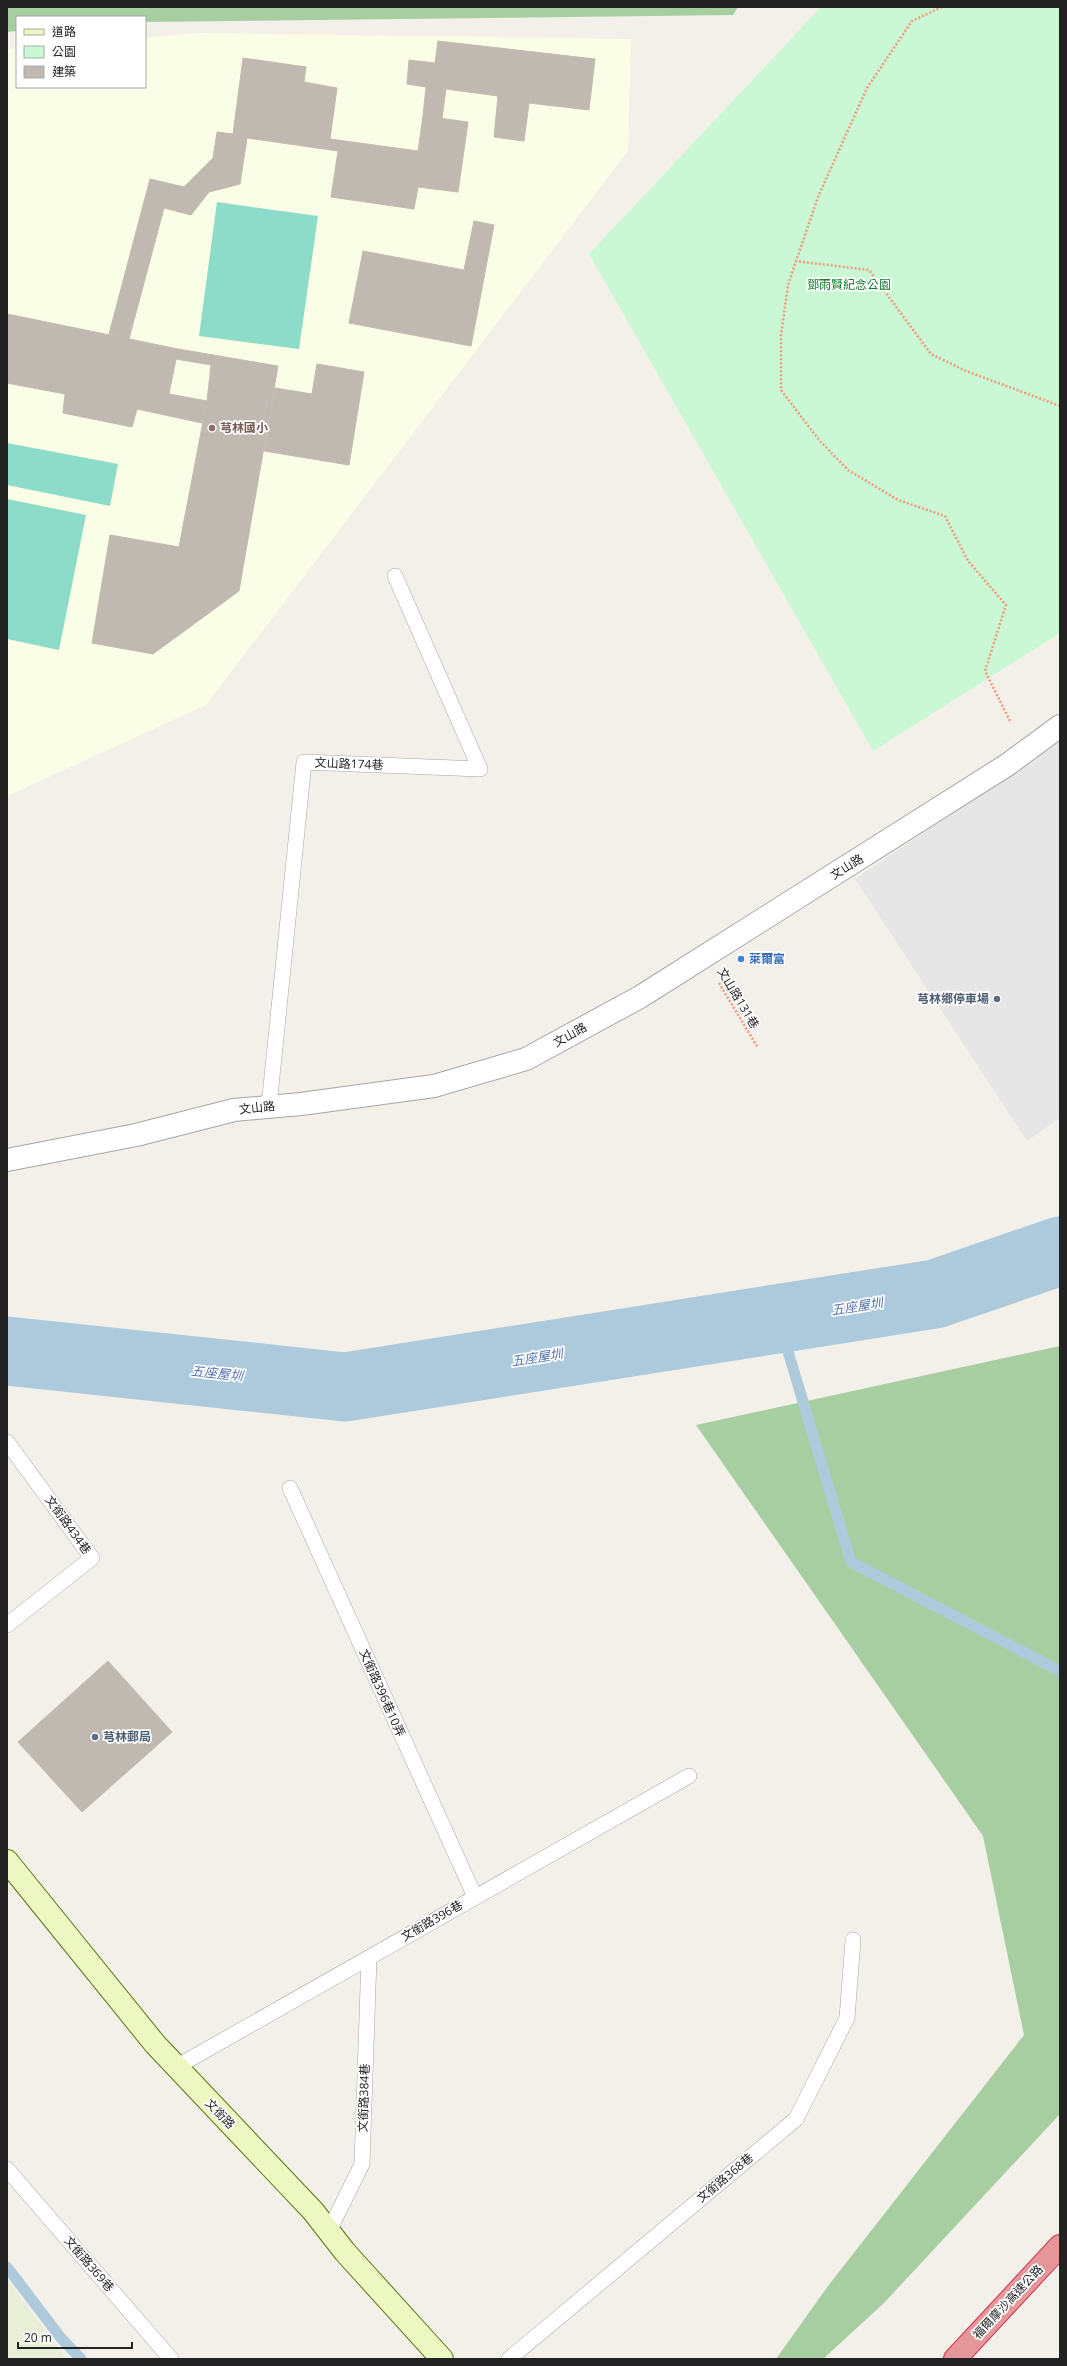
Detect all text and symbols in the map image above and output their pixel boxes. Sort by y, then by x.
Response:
legend [16,16,146,88]
text: 道路 [52,23,76,40]
text: 公園 [52,43,76,60]
text: 建築 [52,63,76,80]
park label: 鄧雨賢紀念公園 [807,276,891,293]
place label: 芎林國小 [220,419,268,436]
marker: 芎林國小 [207,423,217,433]
street label: 文山路174巷 [314,754,384,773]
street label: 文山路 [827,850,867,883]
place label: 萊爾富 [749,950,785,967]
marker: 萊爾富 [736,954,746,964]
street label: 文山路131巷 [713,964,763,1032]
place label: 芎林鄉停車場 [917,990,989,1007]
marker: 芎林鄉停車場 [992,994,1002,1004]
street label: 文山路 [550,1018,590,1051]
street label: 文山路 [238,1097,276,1118]
water label: 五座屋圳 [830,1293,886,1319]
water label: 五座屋圳 [510,1344,566,1370]
water label: 五座屋圳 [190,1361,246,1385]
street label: 文銜路434巷 [41,1492,95,1557]
street label: 文銜路396巷10弄 [356,1646,409,1739]
place label: 芎林郵局 [103,1728,151,1745]
marker: 芎林郵局 [90,1732,100,1742]
street label: 文銜路396巷 [398,1896,466,1945]
street label: 文銜路384巷 [354,2063,373,2133]
street label: 文銜路 [202,2095,239,2133]
street label: 文銜路368巷 [693,2149,756,2206]
street label: 文銜路369巷 [60,2232,118,2295]
street label: 福爾摩沙高速公路 [969,2261,1047,2343]
scale bar [18,2324,132,2350]
text: 20 m [24,2329,52,2346]

